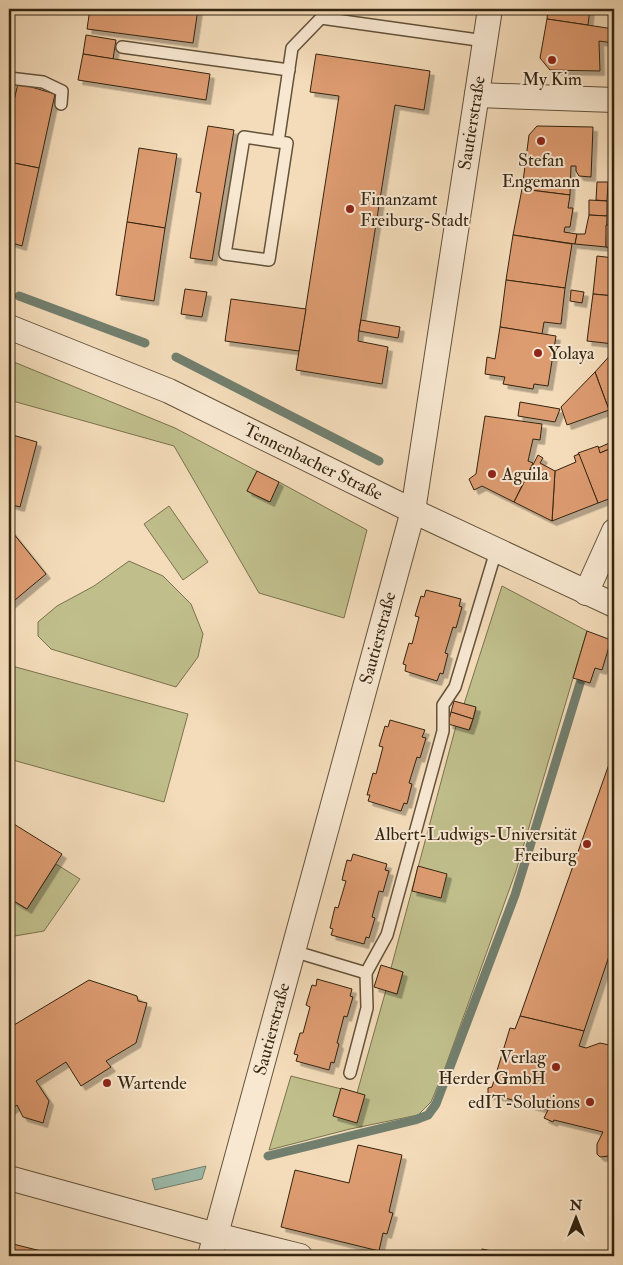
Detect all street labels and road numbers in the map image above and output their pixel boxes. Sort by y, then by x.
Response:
street label: Sautierstraße [453,74,491,172]
street label: Tennenbacher Straße [240,418,387,506]
street label: Sautierstraße [355,589,401,687]
street label: Sautierstraße [249,980,295,1078]

